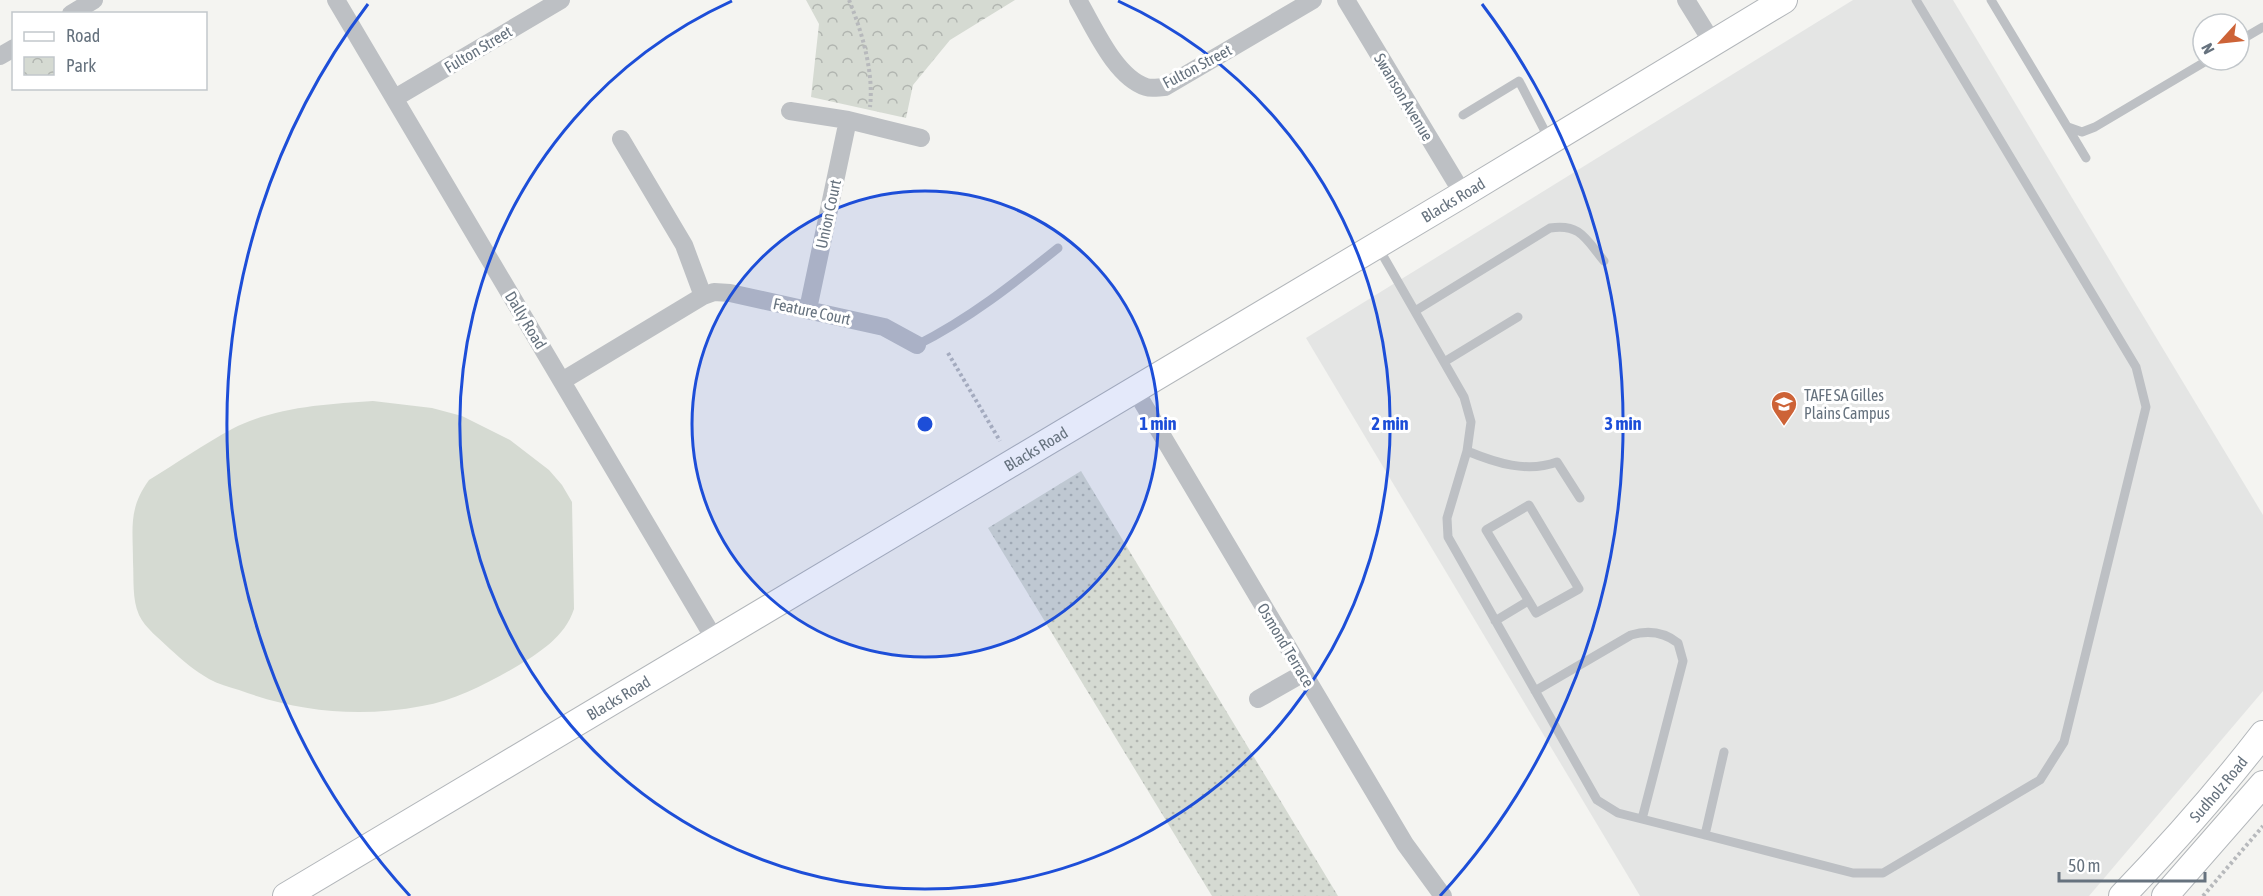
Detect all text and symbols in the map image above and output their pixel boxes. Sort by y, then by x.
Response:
legend [12,12,207,90]
north arrow [2191,12,2251,72]
street label: Fulton Street [441,22,515,76]
text: Road [66,25,100,46]
street label: Fulton Street [1160,40,1235,92]
text: N [2197,41,2218,57]
street label: Swanson Avenue [1371,50,1437,144]
text: Park [66,55,96,76]
street label: Blacks Road [1418,174,1488,226]
street label: Union Court [812,178,844,250]
street label: Dally Road [501,288,550,353]
street label: Feature Court [772,294,853,328]
place label: TAFE SA Gilles Plains Campus [1804,386,1890,423]
school or university icon: TAFE SA Gilles Plains Campus [1769,389,1799,427]
text: 1 min [1140,413,1177,434]
text: 2 min [1372,413,1409,434]
text: 3 min [1605,413,1642,434]
centre of rings [915,414,935,434]
street label: Blacks Road [1001,423,1071,475]
street label: Osmond Terrace [1254,600,1318,690]
street label: Blacks Road [583,672,653,724]
street label: Sudholz Road [2186,753,2251,825]
scale bar [2059,845,2204,883]
text: 50 m [2068,855,2100,876]

